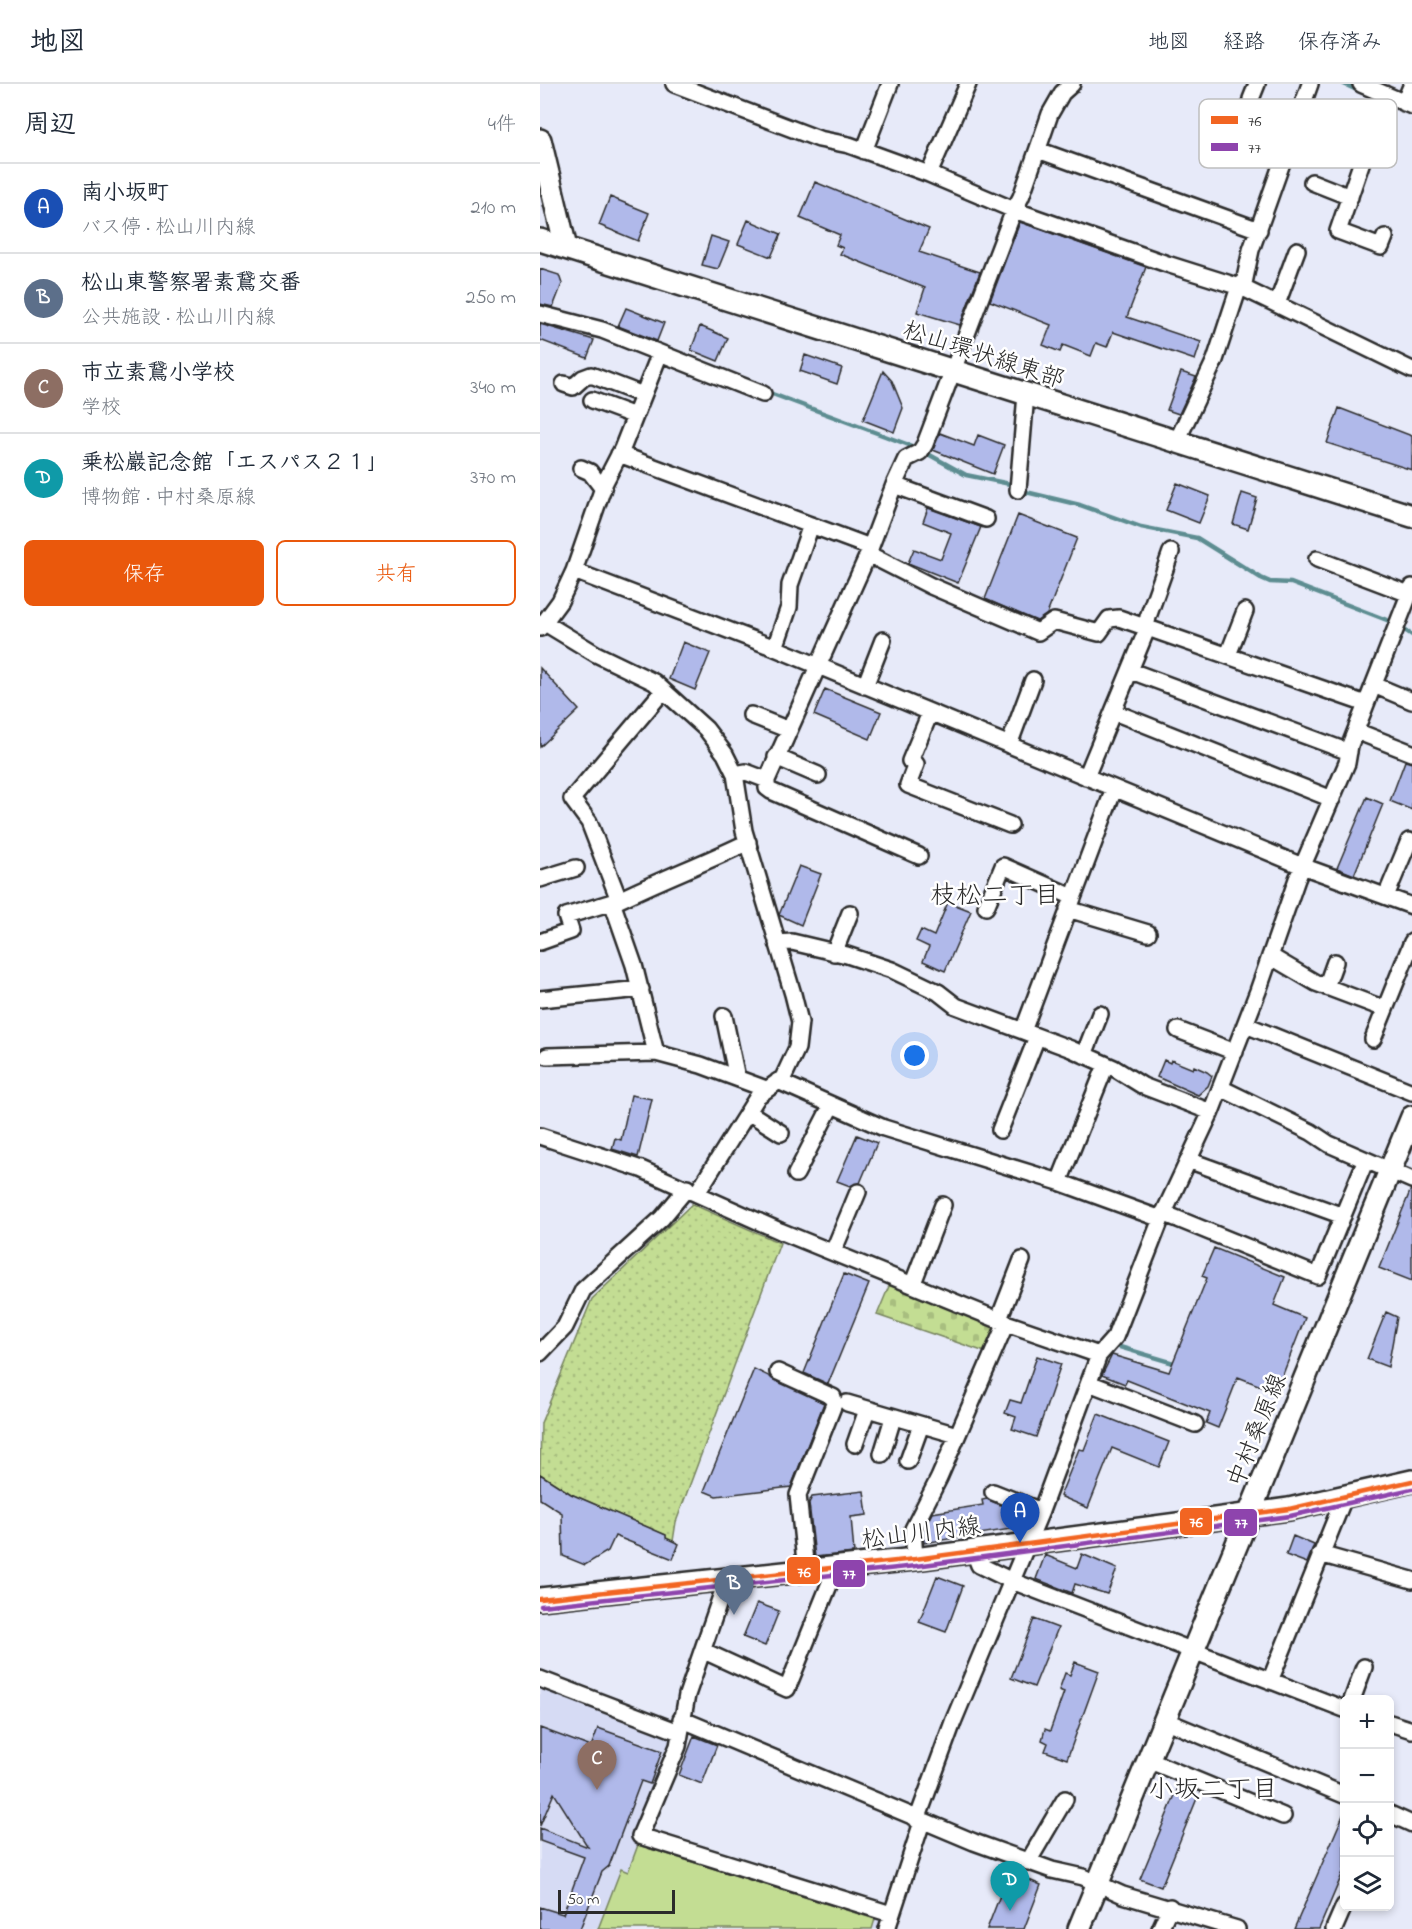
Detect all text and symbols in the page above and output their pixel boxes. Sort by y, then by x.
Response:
text: 地図 [30,23,86,64]
text: 地図 [1148,28,1190,58]
text: 経路 [1223,28,1265,58]
text: 保存済み [1298,28,1382,58]
legend [1199,99,1397,168]
text: 周辺 [24,107,76,145]
text: 76 [1248,110,1262,134]
text: 4件 [488,111,516,140]
text: 77 [1248,137,1262,161]
text: 南小坂町 [81,178,169,210]
text: A [37,194,50,223]
text: 210 m [471,194,516,223]
text: バス停 · 松山川内線 [81,214,255,243]
text: 松山東警察署素鵞交番 [81,268,301,300]
text: B [37,284,50,313]
text: 250 m [465,284,516,313]
text: 公共施設 · 松山川内線 [81,304,275,333]
street label: 松山環状線東部 [898,314,1069,399]
text: 市立素鵞小学校 [81,358,235,390]
text: C [38,374,49,403]
text: 340 m [470,374,516,403]
text: 学校 [81,394,121,423]
text: 乗松巖記念館「エスパス２１」 [81,448,389,480]
text: D [36,464,51,493]
text: 370 m [470,464,516,493]
text: 博物館 · 中村桑原線 [81,484,255,513]
button: 保存 [24,540,264,606]
button: 共有 [276,540,516,606]
district label: 枝松二丁目 [930,878,1060,916]
your location [900,1041,929,1070]
street label: 中村桑原線 [1220,1369,1297,1493]
pin: A [1000,1494,1040,1543]
line badge: 76 [1179,1507,1213,1536]
line badge: 77 [1223,1508,1258,1537]
street label: 松山川内線 [860,1510,983,1559]
text: 76 [1189,1511,1204,1535]
text: 77 [1234,1512,1248,1536]
line badge: 76 [786,1556,821,1585]
line badge: 77 [832,1559,866,1588]
text: 76 [797,1561,812,1585]
text: 77 [842,1563,856,1587]
pin: B [714,1566,754,1615]
map controls [1340,1695,1394,1911]
button: + [1340,1695,1394,1749]
pin: C [578,1740,616,1790]
button: − [1340,1749,1394,1803]
district label: 小坂二丁目 [1148,1772,1278,1810]
button: locate [1340,1803,1394,1857]
button: layers [1340,1857,1394,1911]
pin: D [990,1862,1030,1911]
scale bar [558,1887,675,1914]
text: 50 m [567,1888,599,1912]

